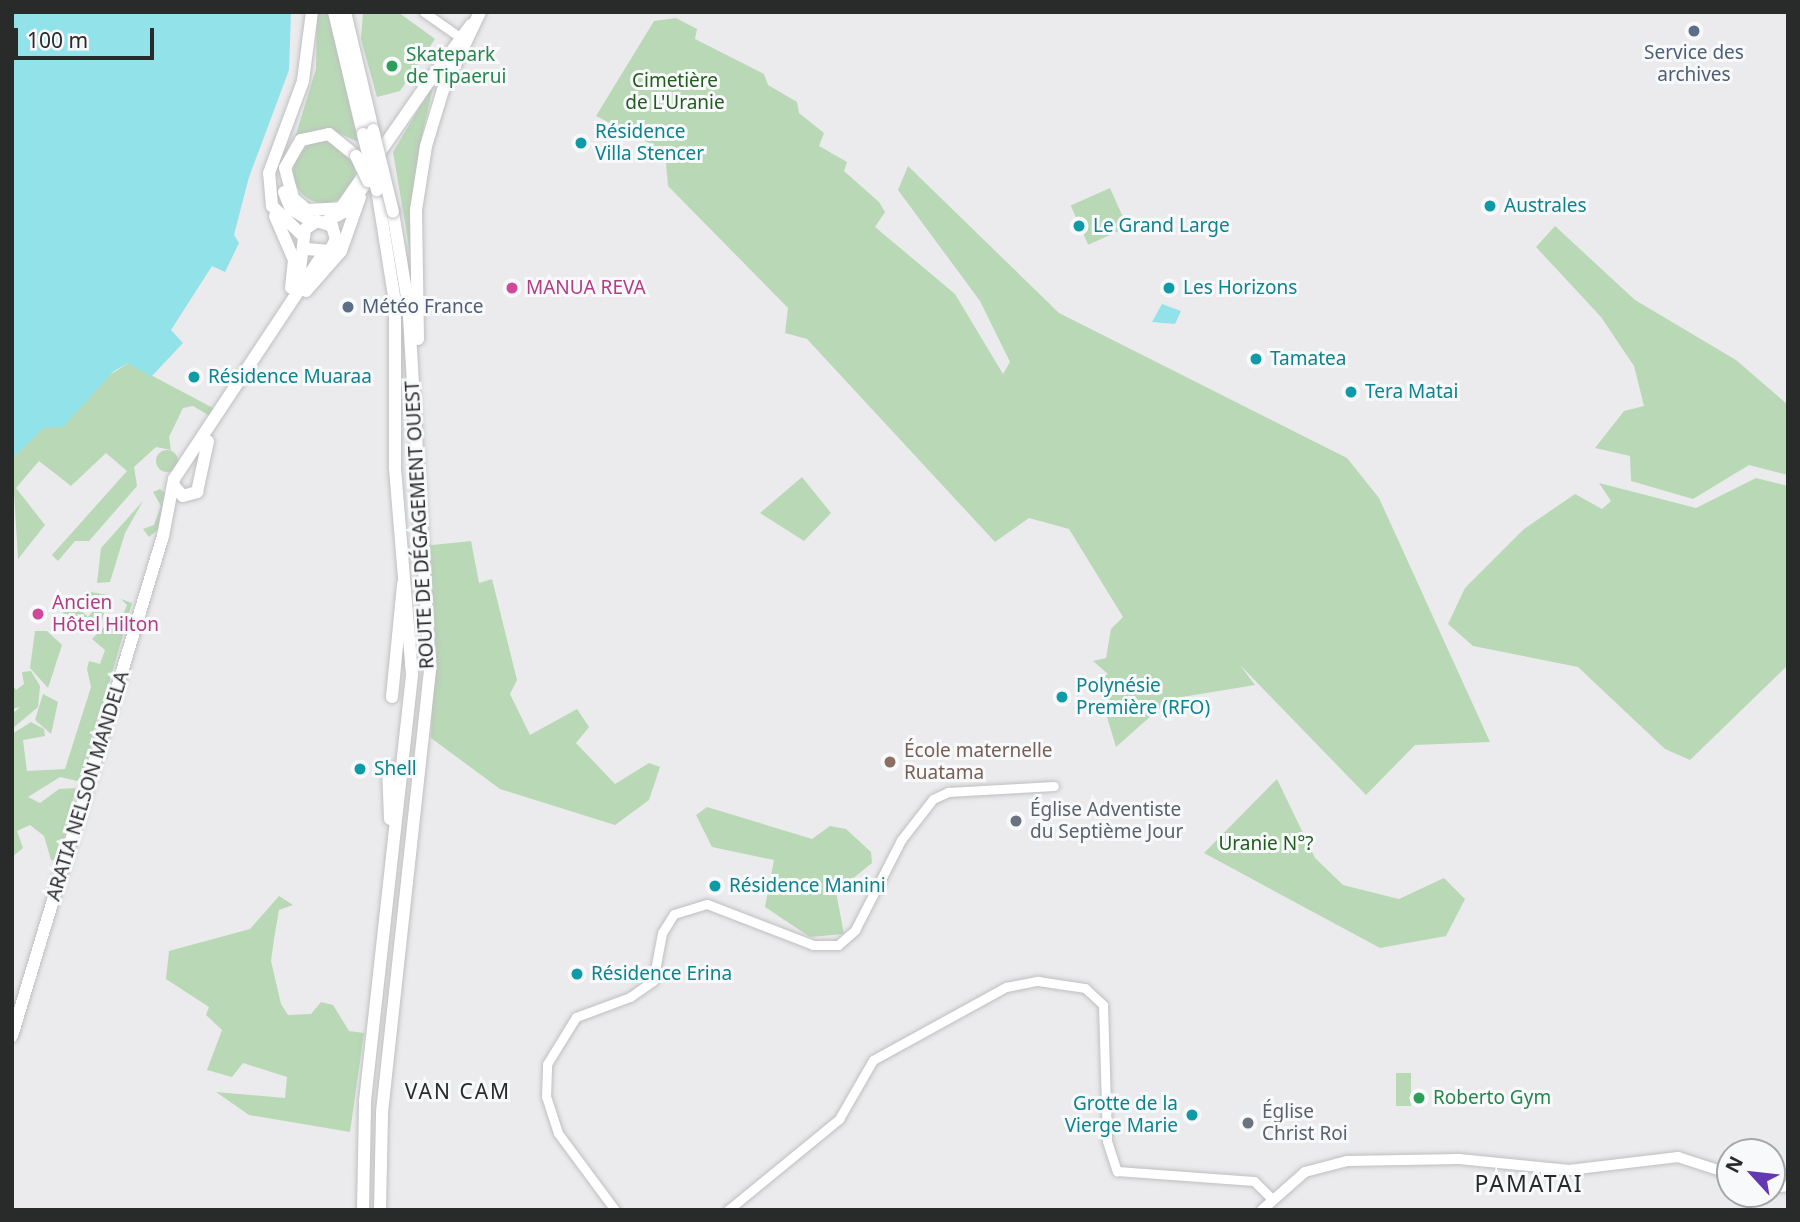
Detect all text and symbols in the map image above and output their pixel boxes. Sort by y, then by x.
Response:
scale bar [18,14,158,58]
marker: Service des archives [1686,23,1702,39]
text: 100 m [27,26,88,54]
place label: Service des archives [1644,42,1744,86]
place label: Skatepark de Tipaerui [406,44,506,88]
marker: Skatepark de Tipaerui [384,58,400,74]
park label: Cimetière de L'Uranie [625,70,725,114]
place label: Résidence Villa Stencer [595,121,704,165]
marker: Résidence Villa Stencer [573,135,589,151]
place label: Australes [1504,195,1587,217]
marker: Australes [1482,198,1498,214]
place label: Le Grand Large [1093,215,1230,237]
marker: Le Grand Large [1071,218,1087,234]
place label: MANUA REVA [526,277,646,299]
place label: Les Horizons [1183,277,1297,299]
marker: MANUA REVA [504,280,520,296]
marker: Les Horizons [1161,280,1177,296]
place label: Météo France [362,296,484,318]
marker: Météo France [340,299,356,315]
place label: Tamatea [1270,348,1346,370]
marker: Tamatea [1248,351,1264,367]
place label: Résidence Muaraa [208,366,372,388]
marker: Résidence Muaraa [186,369,202,385]
street label: ROUTE DE DÉGAGEMENT OUEST [401,380,439,670]
place label: Tera Matai [1365,381,1458,403]
marker: Tera Matai [1343,384,1359,400]
place label: Ancien Hôtel Hilton [52,592,159,636]
marker: Ancien Hôtel Hilton [30,606,46,622]
street label: ARATIA NELSON MANDELA [42,668,134,904]
place label: Polynésie Première (RFO) [1076,675,1210,719]
marker: Polynésie Première (RFO) [1054,689,1070,705]
place label: École maternelle Ruatama [904,740,1053,784]
marker: École maternelle Ruatama [882,754,898,770]
place label: Shell [374,758,417,780]
marker: Shell [352,761,368,777]
place label: Église Adventiste du Septième Jour [1030,799,1183,843]
marker: Église Adventiste du Septième Jour [1008,813,1024,829]
park label: Uranie N°? [1218,833,1314,855]
place label: Résidence Manini [729,875,886,897]
marker: Résidence Manini [707,878,723,894]
place label: Résidence Erina [591,963,732,985]
marker: Résidence Erina [569,966,585,982]
district label: VAN CAM [406,1078,510,1104]
place label: Roberto Gym [1433,1087,1551,1109]
marker: Roberto Gym [1411,1090,1427,1106]
place label: Grotte de la Vierge Marie [1065,1093,1178,1137]
place label: Église Christ Roi [1262,1101,1348,1145]
marker: Grotte de la Vierge Marie [1184,1107,1200,1123]
marker: Église Christ Roi [1240,1115,1256,1131]
north arrow [1716,1138,1786,1208]
text: N [1719,1152,1749,1177]
district label: PAMATAI [1475,1169,1583,1197]

